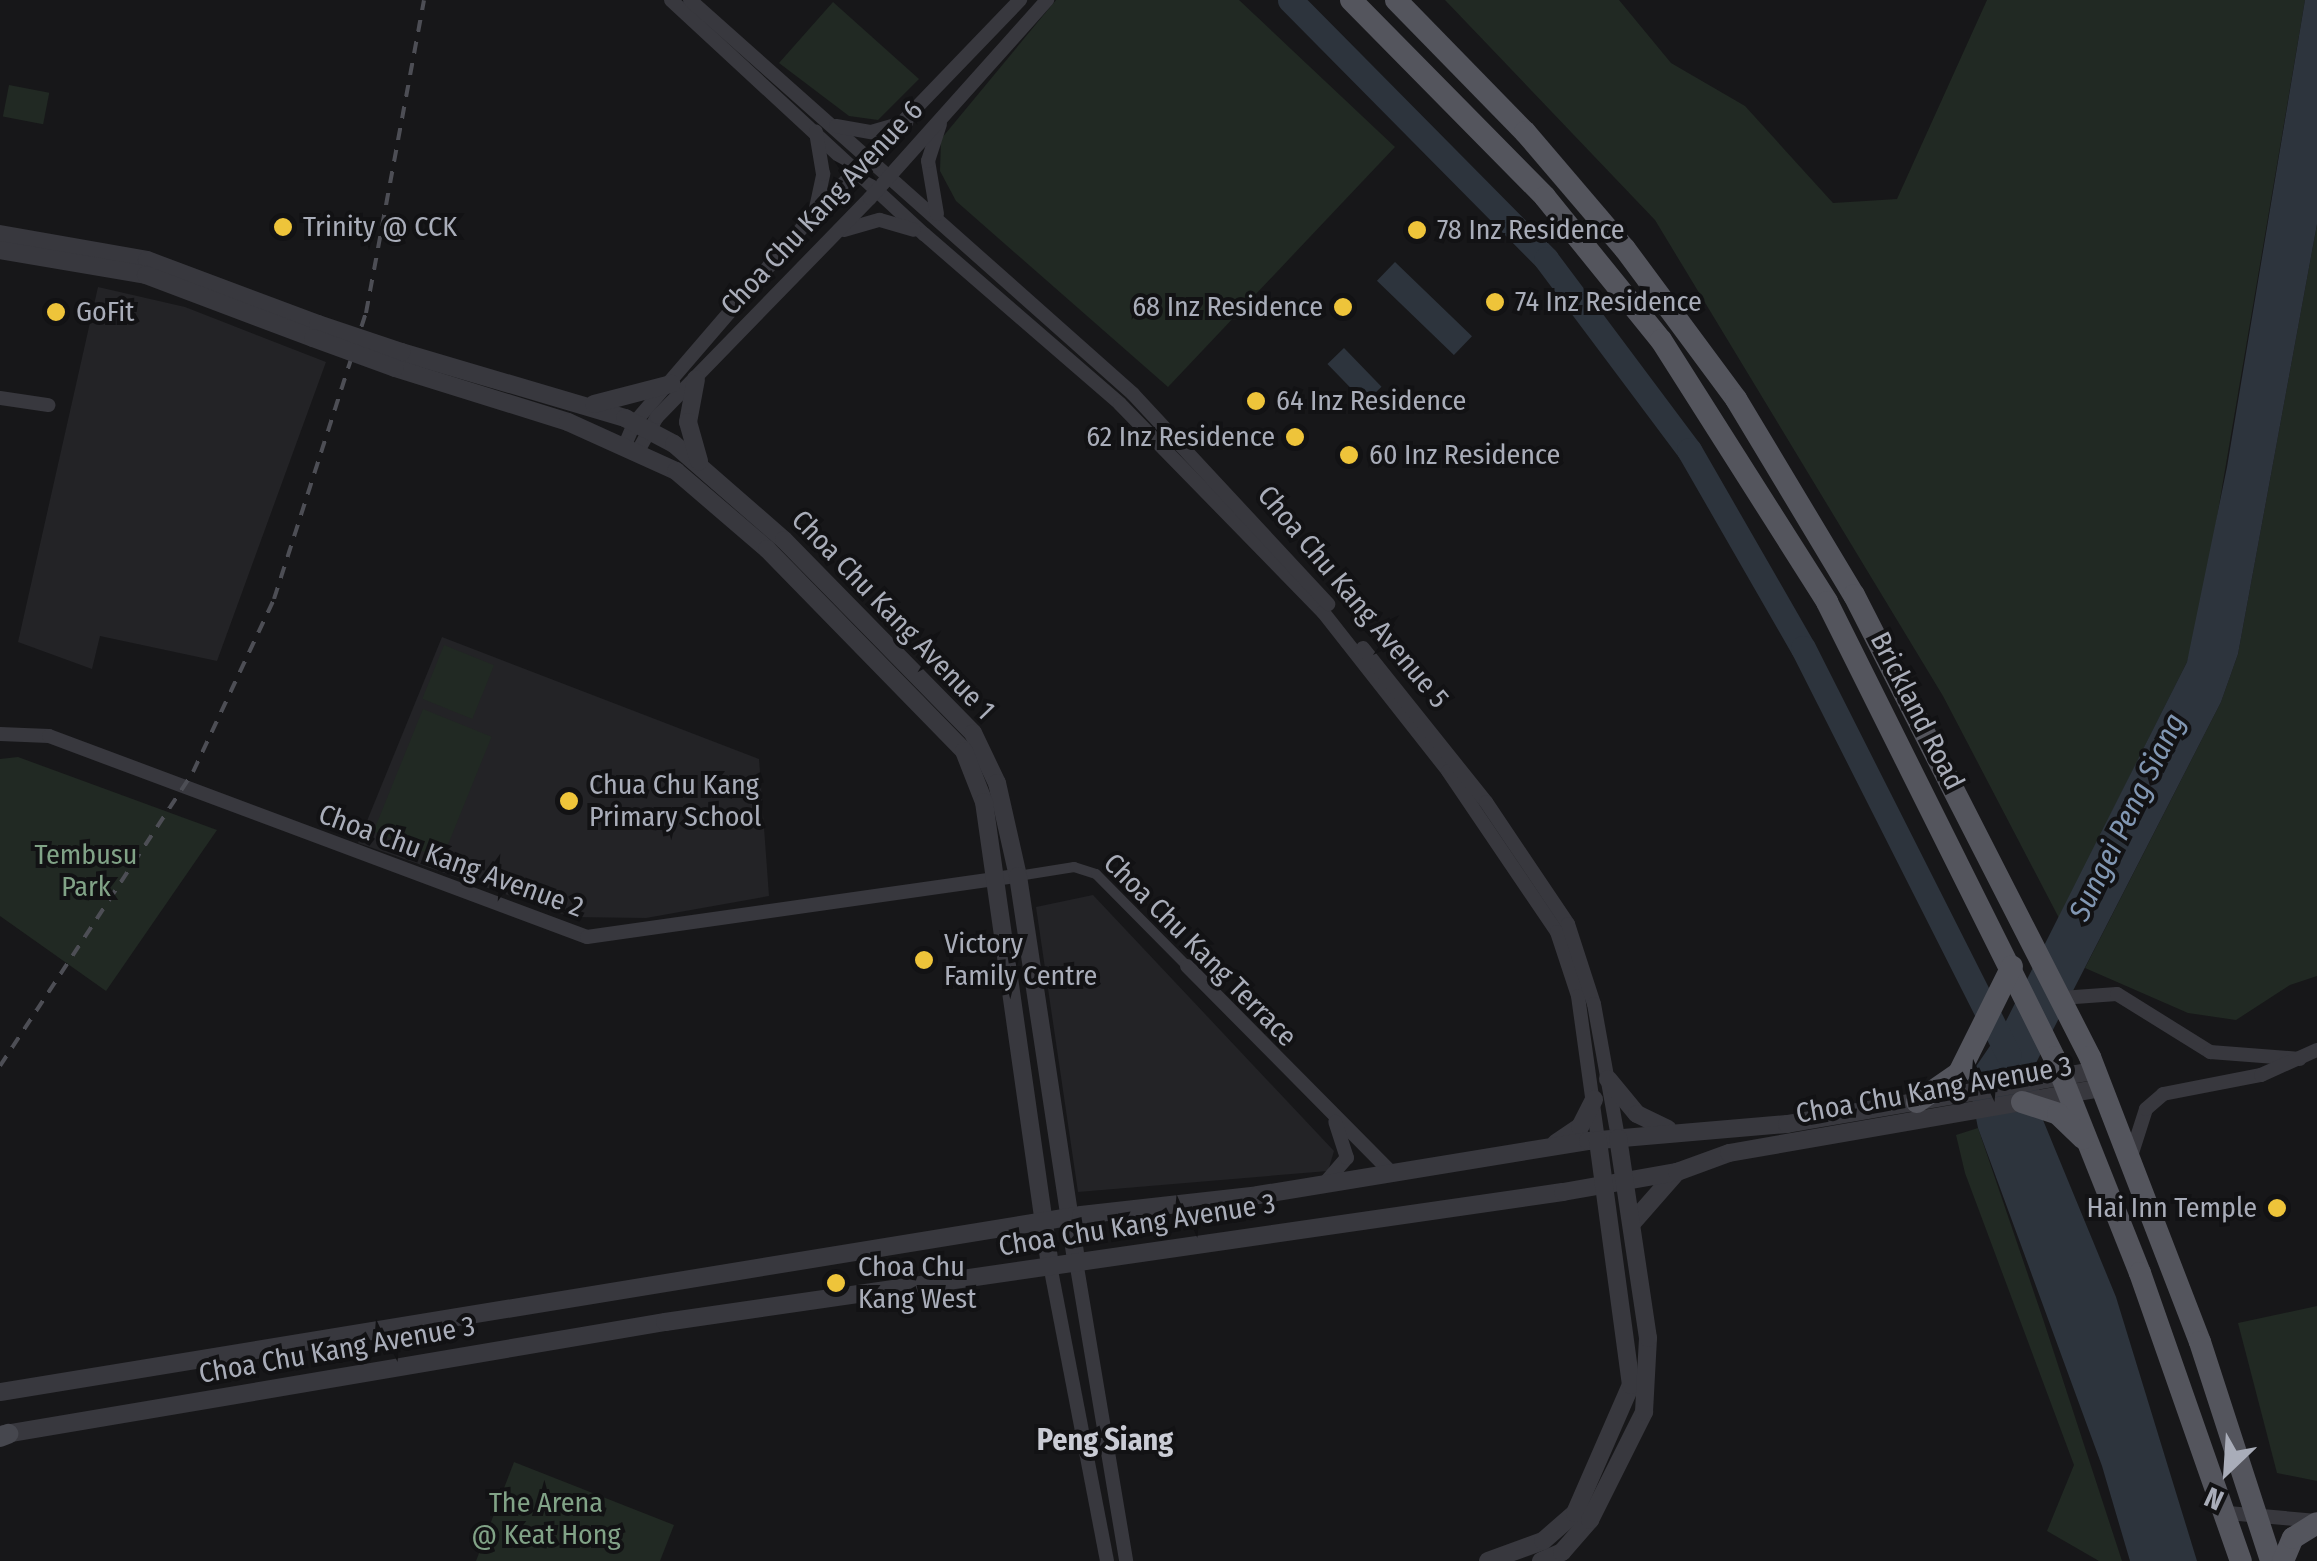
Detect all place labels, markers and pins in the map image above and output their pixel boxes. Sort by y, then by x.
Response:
place label: Trinity @ CCK [303,210,457,244]
place label: 78 Inz Residence [1437,213,1625,247]
marker: Trinity @ CCK [272,216,294,238]
marker: 78 Inz Residence [1406,219,1428,241]
place label: 74 Inz Residence [1515,285,1702,319]
place label: 68 Inz Residence [1132,290,1323,324]
marker: 74 Inz Residence [1484,291,1506,313]
place label: GoFit [76,295,134,329]
marker: 68 Inz Residence [1332,296,1354,318]
marker: GoFit [45,301,67,323]
place label: 64 Inz Residence [1276,384,1466,418]
marker: 64 Inz Residence [1245,390,1267,412]
place label: 62 Inz Residence [1086,420,1275,454]
marker: 62 Inz Residence [1284,426,1306,448]
place label: 60 Inz Residence [1369,438,1560,472]
marker: 60 Inz Residence [1338,444,1360,466]
place label: Chua Chu Kang Primary School [589,768,761,834]
marker: Chua Chu Kang Primary School [558,790,580,812]
place label: Victory Family Centre [944,927,1097,993]
marker: Victory Family Centre [913,949,935,971]
place label: Hai Inn Temple [2086,1191,2257,1225]
marker: Hai Inn Temple [2266,1197,2288,1219]
place label: Choa Chu Kang West [858,1250,976,1316]
marker: Choa Chu Kang West [823,1270,849,1296]

